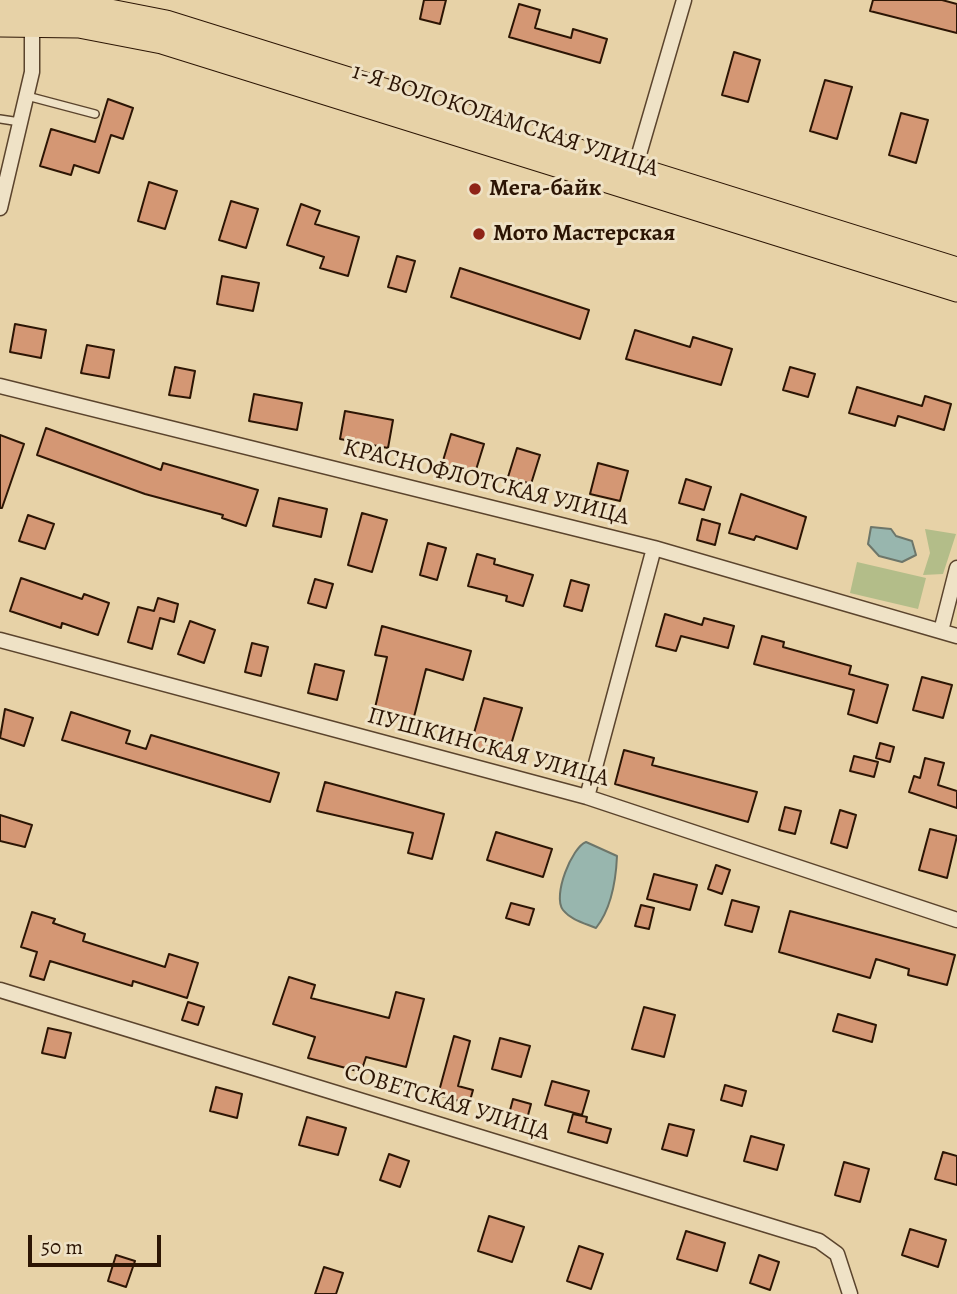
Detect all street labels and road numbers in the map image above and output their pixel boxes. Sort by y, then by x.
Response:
street label: 1-Я ВОЛОКОЛАМСКАЯ УЛИЦА [348,58,662,184]
street label: КРАСНОФЛОТСКАЯ УЛИЦА [340,433,632,533]
street label: ПУШКИНСКАЯ УЛИЦА [364,702,612,794]
street label: СОВЕТСКАЯ УЛИЦА [341,1058,553,1148]

